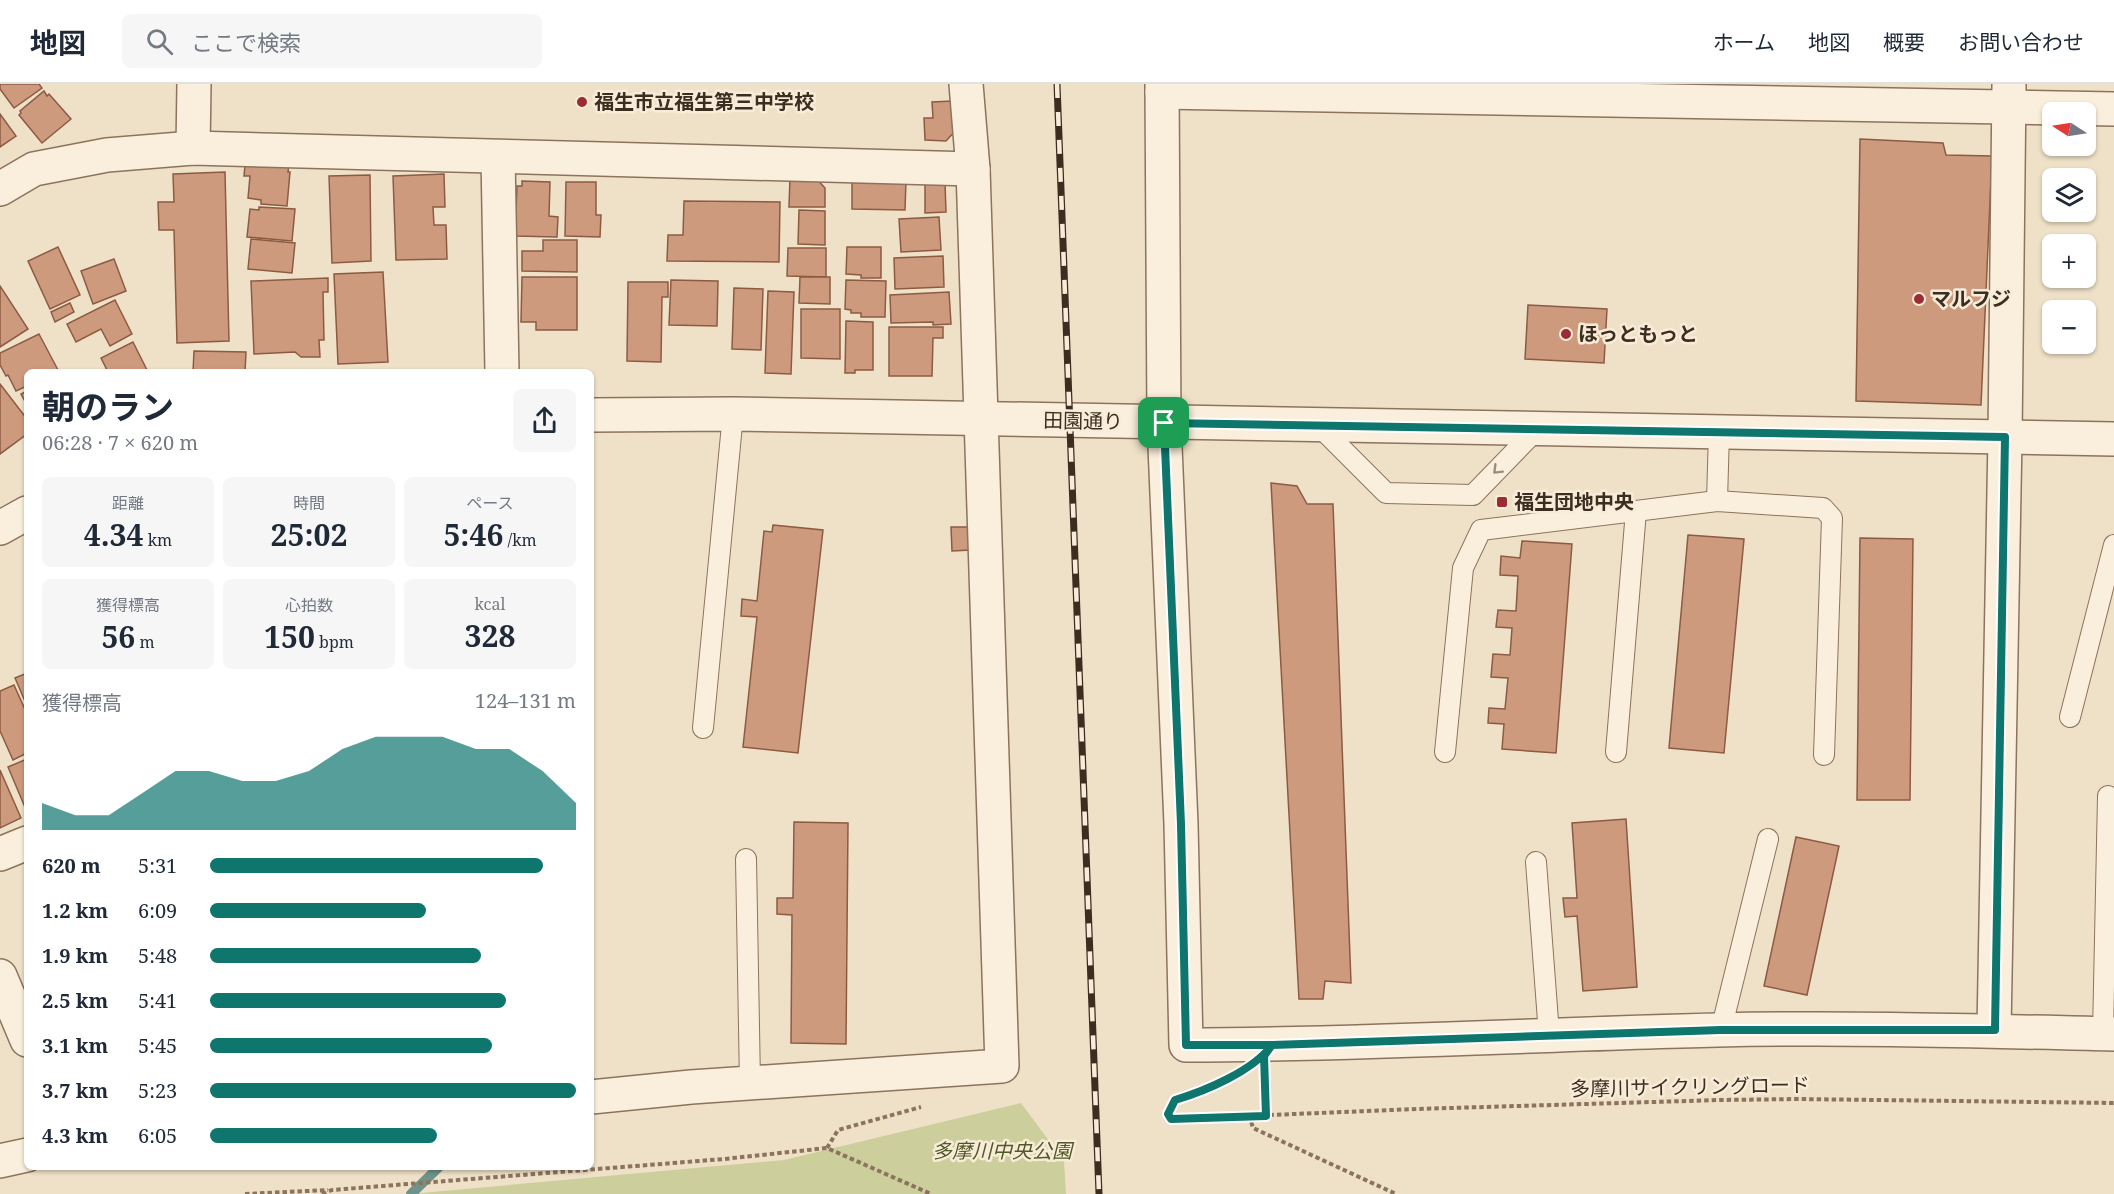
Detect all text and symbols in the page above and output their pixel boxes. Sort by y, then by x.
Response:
search box [122,14,542,68]
text: 地図 [30,23,86,61]
icon: search [143,25,176,58]
text: ここで検索 [191,27,301,57]
text: ホーム [1713,28,1775,56]
text: 地図 [1808,28,1850,56]
text: 概要 [1883,28,1925,56]
text: お問い合わせ [1958,28,2084,56]
place label: 福生市立福生第三中学校 [594,88,814,115]
marker: 福生市立福生第三中学校 [575,95,589,109]
north arrow [2042,102,2096,156]
map controls [2042,102,2096,354]
button: layers [2042,168,2096,222]
button: + [2042,234,2096,288]
place label: マルフジ [1931,285,2011,312]
marker: マルフジ [1912,292,1926,306]
button: − [2042,300,2096,354]
place label: ほっともっと [1578,320,1698,347]
marker: ほっともっと [1559,327,1573,341]
text: 朝のラン [42,384,174,429]
button: share [513,389,576,452]
pin [1138,397,1189,448]
street label: 田園通り [1043,406,1123,435]
icon: arrive [1147,406,1180,439]
text: 06:28 · 7 × 620 m [42,429,198,456]
one-way arrow [1493,464,1504,474]
place label: 福生団地中央 [1514,488,1634,515]
text: 距離 [112,492,144,514]
text: 時間 [293,492,325,514]
text: ペース [466,492,514,514]
marker: 福生団地中央 [1495,495,1509,509]
text: 4.34 [84,514,144,555]
text: 25:02 [271,514,347,555]
text: 5:46 [443,514,503,555]
text: km [144,529,172,551]
text: /km [503,529,537,551]
text: kcal [475,593,505,615]
text: 獲得標高 [96,594,160,616]
text: 心拍数 [285,594,333,616]
text: 328 [465,615,515,656]
text: 56 [101,616,135,657]
text: 150 [264,616,315,657]
text: m [135,631,155,653]
text: bpm [315,631,354,653]
text: 124–131 m [475,687,576,714]
text: 獲得標高 [42,689,122,716]
text: 620 m [42,852,101,879]
text: 5:31 [138,852,177,879]
text: 1.2 km [42,897,108,924]
text: 6:09 [138,897,177,924]
text: 1.9 km [42,942,108,969]
text: 5:48 [138,942,177,969]
text: 2.5 km [42,987,108,1014]
text: 5:41 [138,987,177,1014]
text: 3.1 km [42,1032,108,1059]
text: 5:45 [138,1032,177,1059]
street label: 多摩川サイクリングロード [1570,1071,1810,1102]
text: 3.7 km [42,1077,108,1104]
text: 5:23 [138,1077,177,1104]
text: 4.3 km [42,1122,108,1149]
text: 6:05 [138,1122,177,1149]
park label: 多摩川中央公園 [932,1137,1075,1164]

